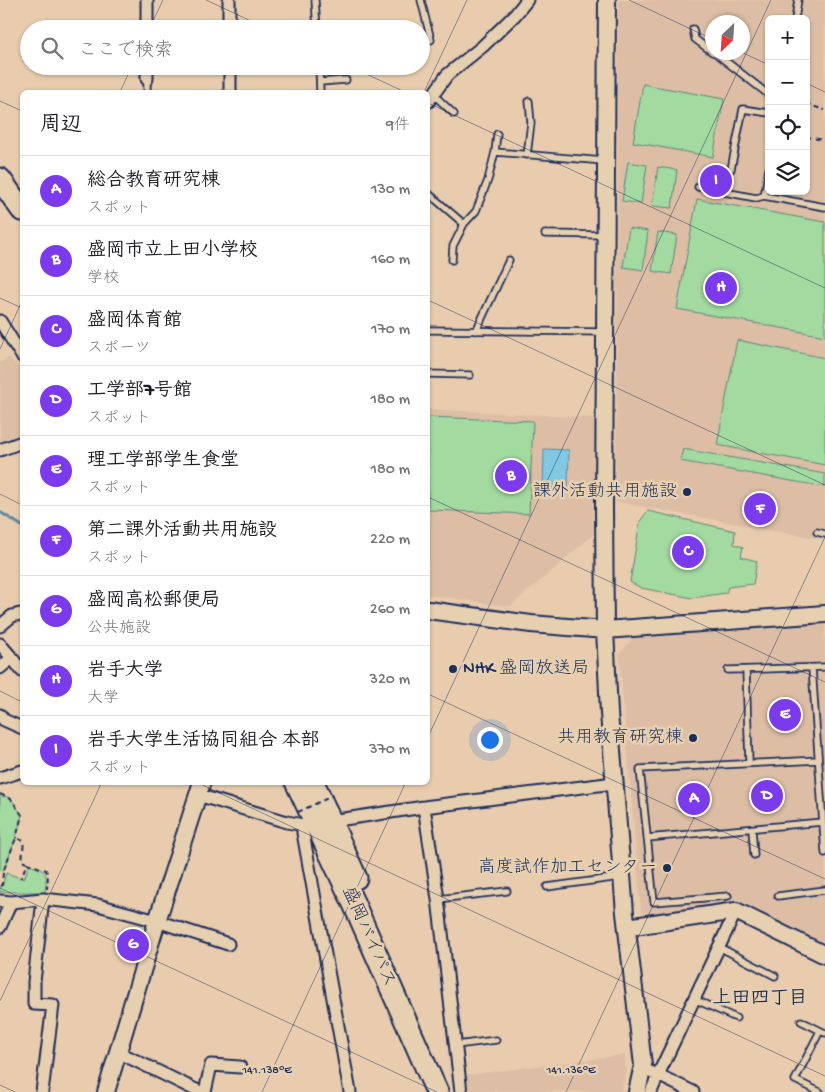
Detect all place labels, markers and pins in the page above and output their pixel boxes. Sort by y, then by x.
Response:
pin: I [700,162,732,200]
pin: H [705,269,737,307]
pin: B [495,457,527,495]
place label: 課外活動共用施設 [533,481,677,503]
marker: 課外活動共用施設 [681,486,693,498]
pin: F [744,490,776,528]
pin: C [672,533,704,571]
place label: NHK 盛岡放送局 [463,658,589,680]
marker: NHK 盛岡放送局 [447,663,459,675]
pin: E [769,696,801,734]
place label: 共用教育研究棟 [557,727,683,749]
marker: 共用教育研究棟 [687,732,699,744]
pin: D [751,777,783,815]
pin: A [678,780,710,818]
place label: 高度試作加工センター [478,857,657,879]
marker: 高度試作加工センター [661,862,673,874]
pin: G [117,926,149,964]

